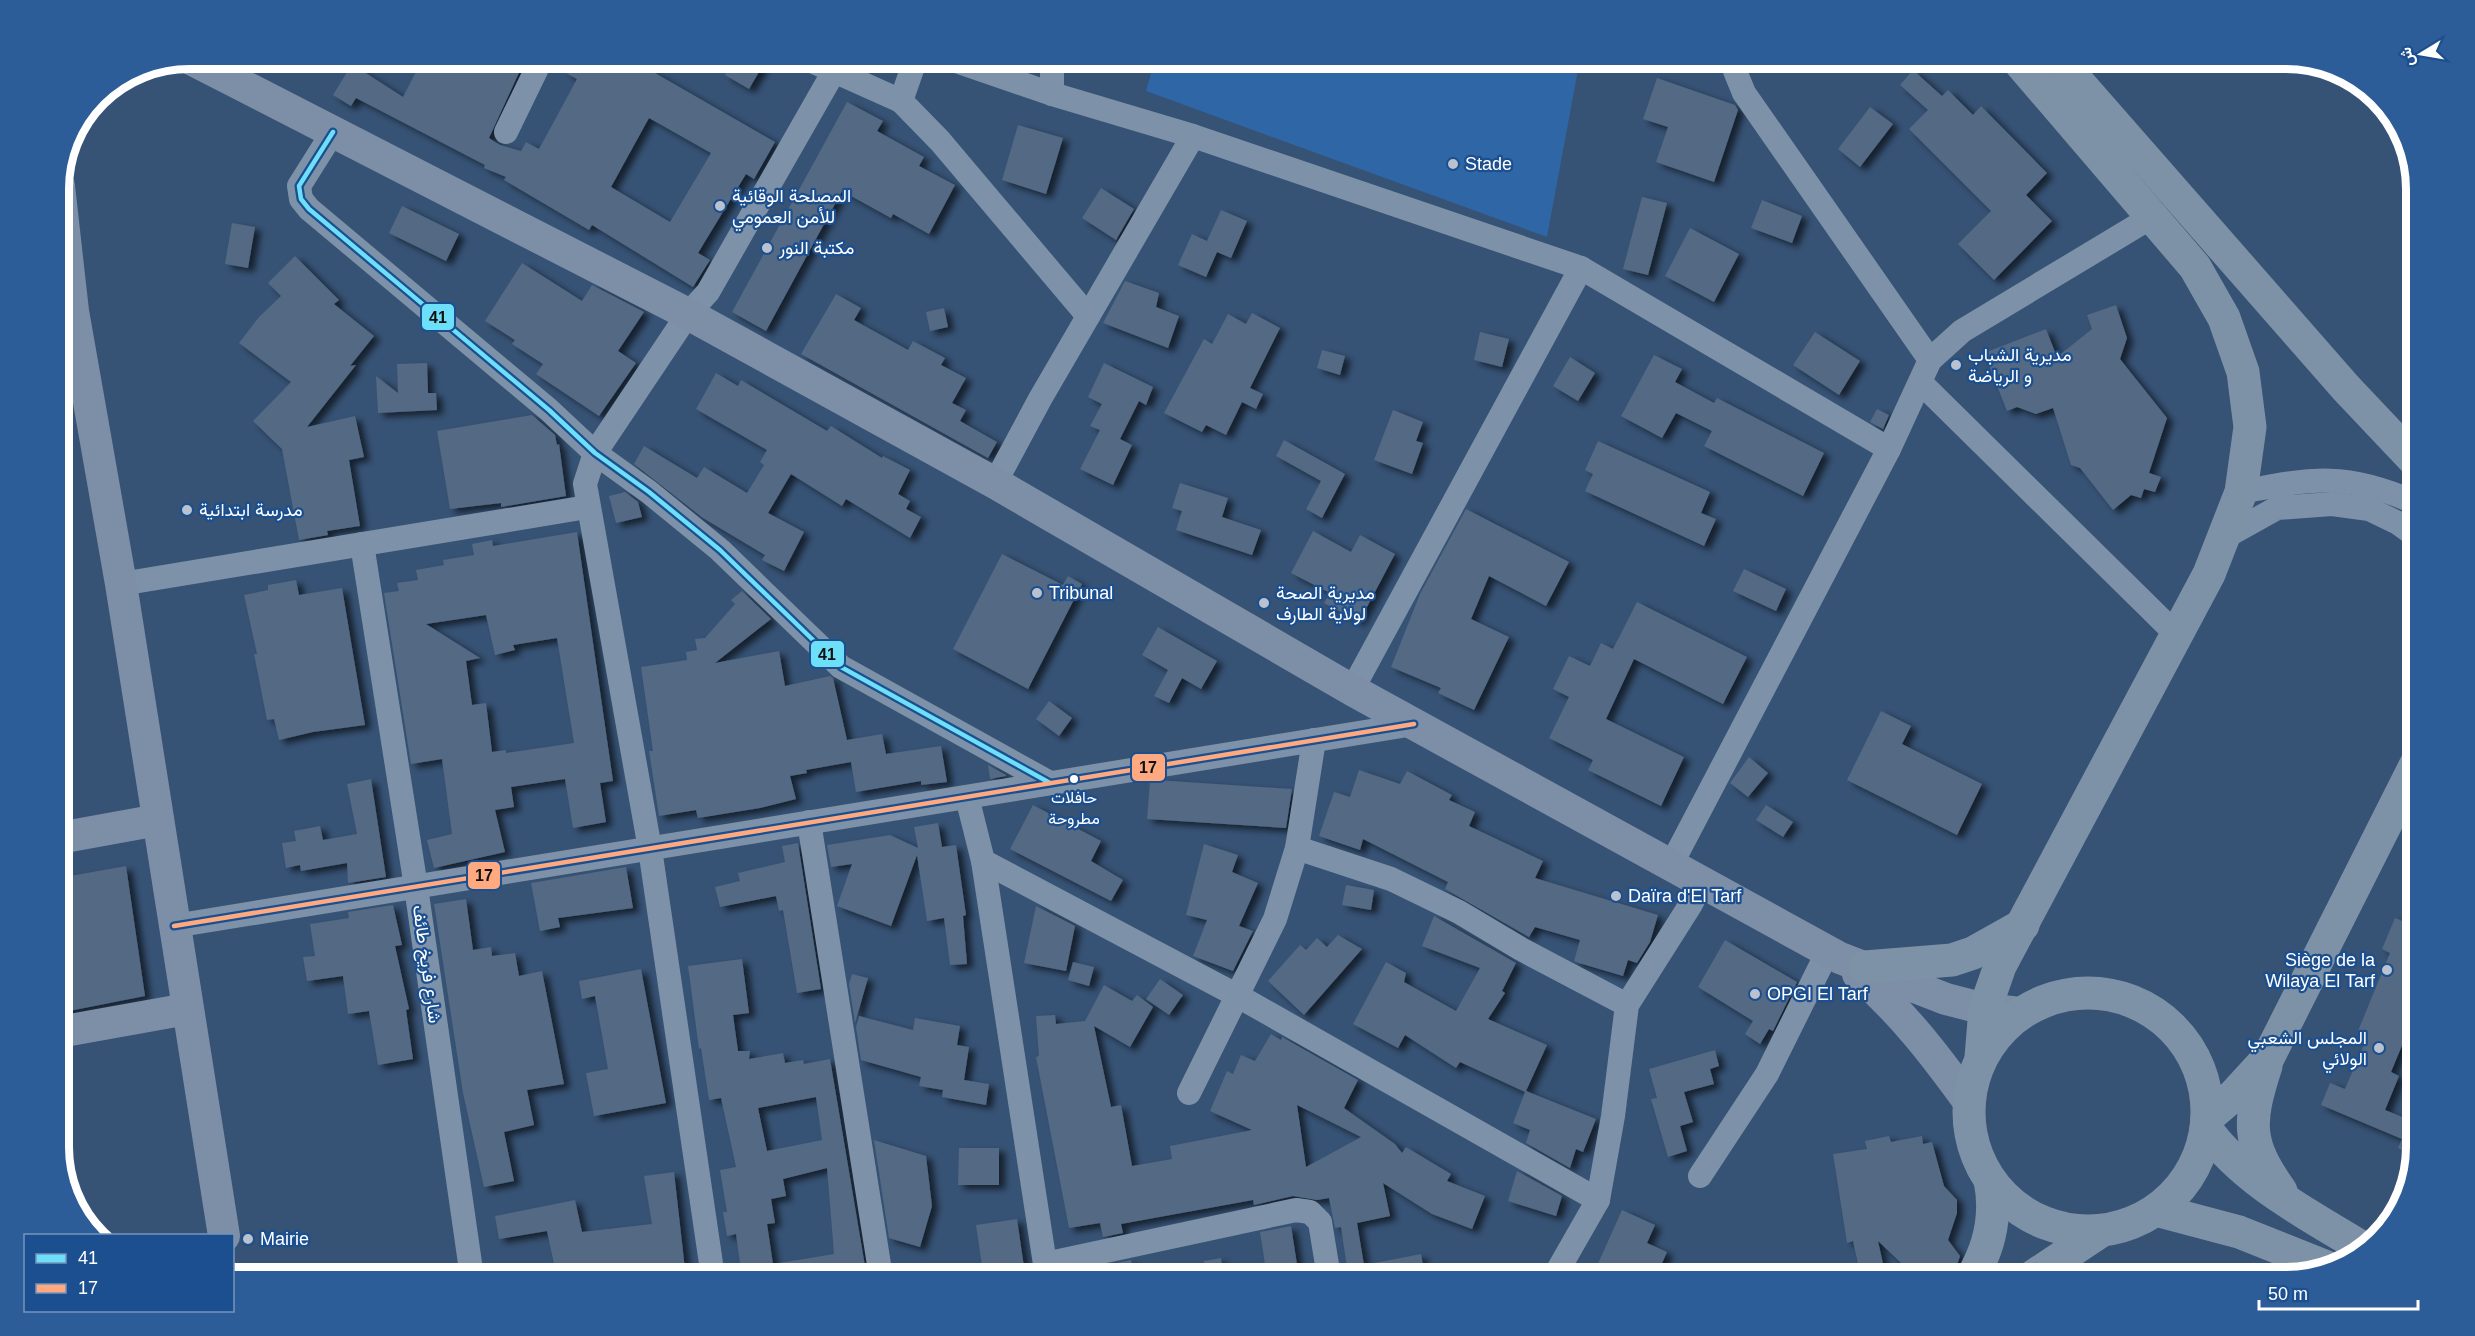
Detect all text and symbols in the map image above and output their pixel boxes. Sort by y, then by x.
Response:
north arrow [2391,24,2451,84]
text: ش [2397,46,2418,68]
place label: Stade [1465,154,1512,174]
marker: Stade [1446,157,1460,171]
place label: المصلحة الوقائية للأمن العمومي [732,186,851,232]
marker: المصلحة الوقائية للأمن العمومي [713,199,727,213]
place label: مكتبة النور [778,238,854,259]
marker: مكتبة النور [760,241,774,255]
line badge: 41 [421,303,455,331]
text: 41 [429,309,447,326]
place label: مديرية الشباب و الرياضة [1968,345,2072,387]
marker: مديرية الشباب و الرياضة [1949,358,1963,372]
place label: مدرسة ابتدائية [199,500,303,521]
marker: مدرسة ابتدائية [180,503,194,517]
place label: Tribunal [1049,583,1113,603]
place label: مديرية الصحة لولاية الطارف [1276,583,1375,625]
marker: Tribunal [1030,586,1044,600]
marker: مديرية الصحة لولاية الطارف [1257,596,1271,610]
line badge: 41 [810,640,845,668]
text: 41 [818,646,836,663]
line badge: 17 [1131,753,1166,782]
text: 17 [1139,759,1157,776]
marker: حافلات مطروحة [1068,773,1080,785]
place label: حافلات مطروحة [1048,789,1100,829]
line badge: 17 [467,861,501,890]
text: 17 [475,867,493,884]
place label: Daïra d'El Tarf [1628,886,1742,906]
marker: Daïra d'El Tarf [1609,889,1623,903]
street label: شارع فريخ طائف [407,904,445,1025]
place label: Siège de la Wilaya El Tarf [2265,950,2376,991]
marker: Siège de la Wilaya El Tarf [2380,963,2394,977]
place label: OPGI El Tarf [1767,984,1869,1004]
marker: OPGI El Tarf [1748,987,1762,1001]
place label: المجلس الشعبي الولائي [2248,1028,2367,1074]
marker: المجلس الشعبي الولائي [2372,1041,2386,1055]
place label: Mairie [260,1229,309,1249]
marker: Mairie [241,1232,255,1246]
legend [24,1234,234,1312]
text: 41 [78,1248,98,1268]
scale bar [2259,1273,2418,1311]
text: 17 [78,1278,98,1298]
text: 50 m [2268,1284,2308,1304]

